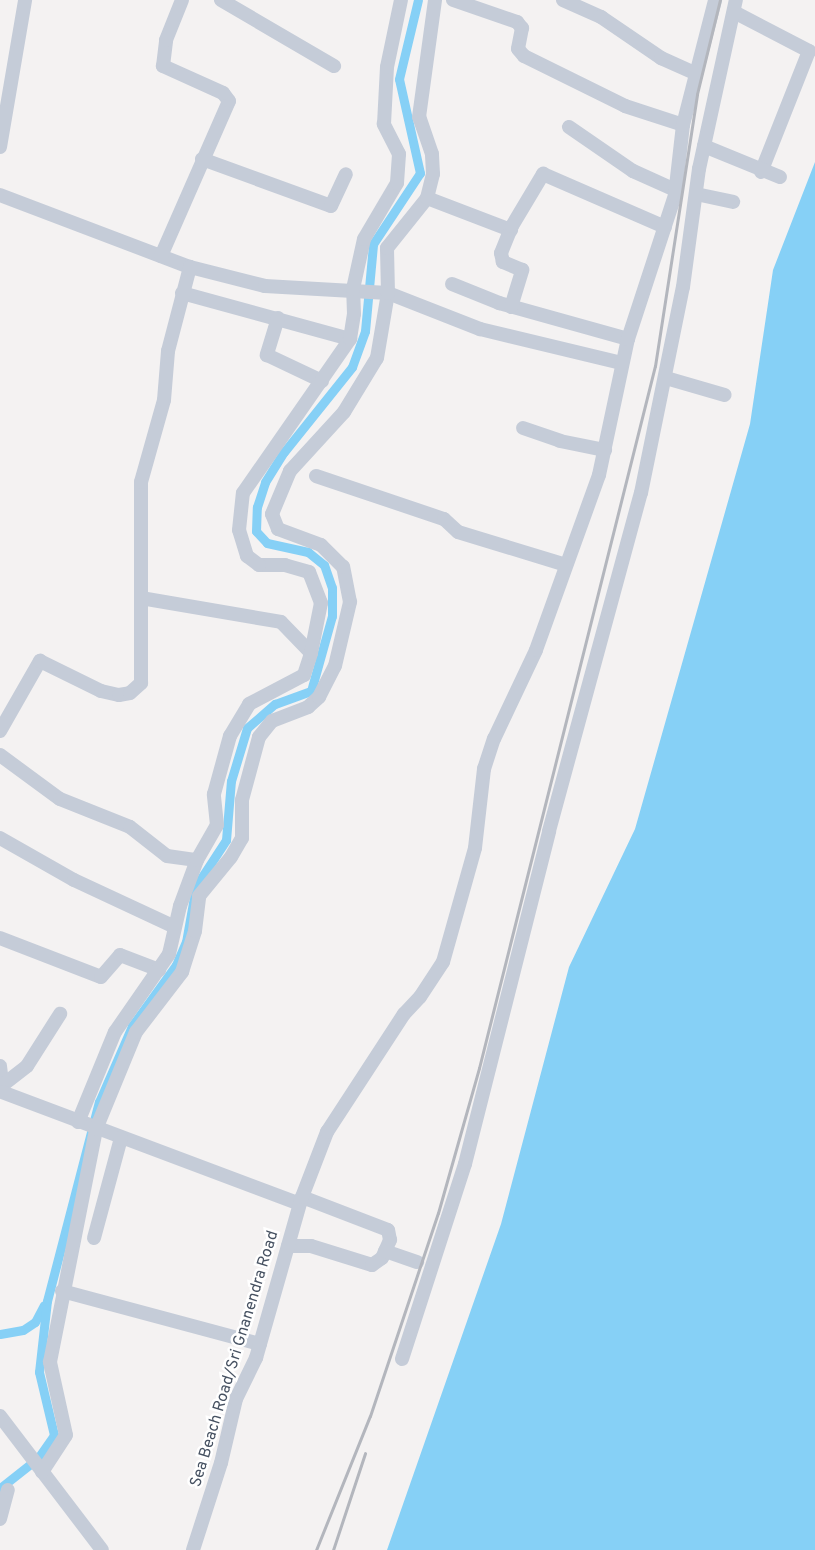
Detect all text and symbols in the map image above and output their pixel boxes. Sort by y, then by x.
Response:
street label: Sea Beach Road/Sri Gnanendra Road [187,1229,283,1489]

